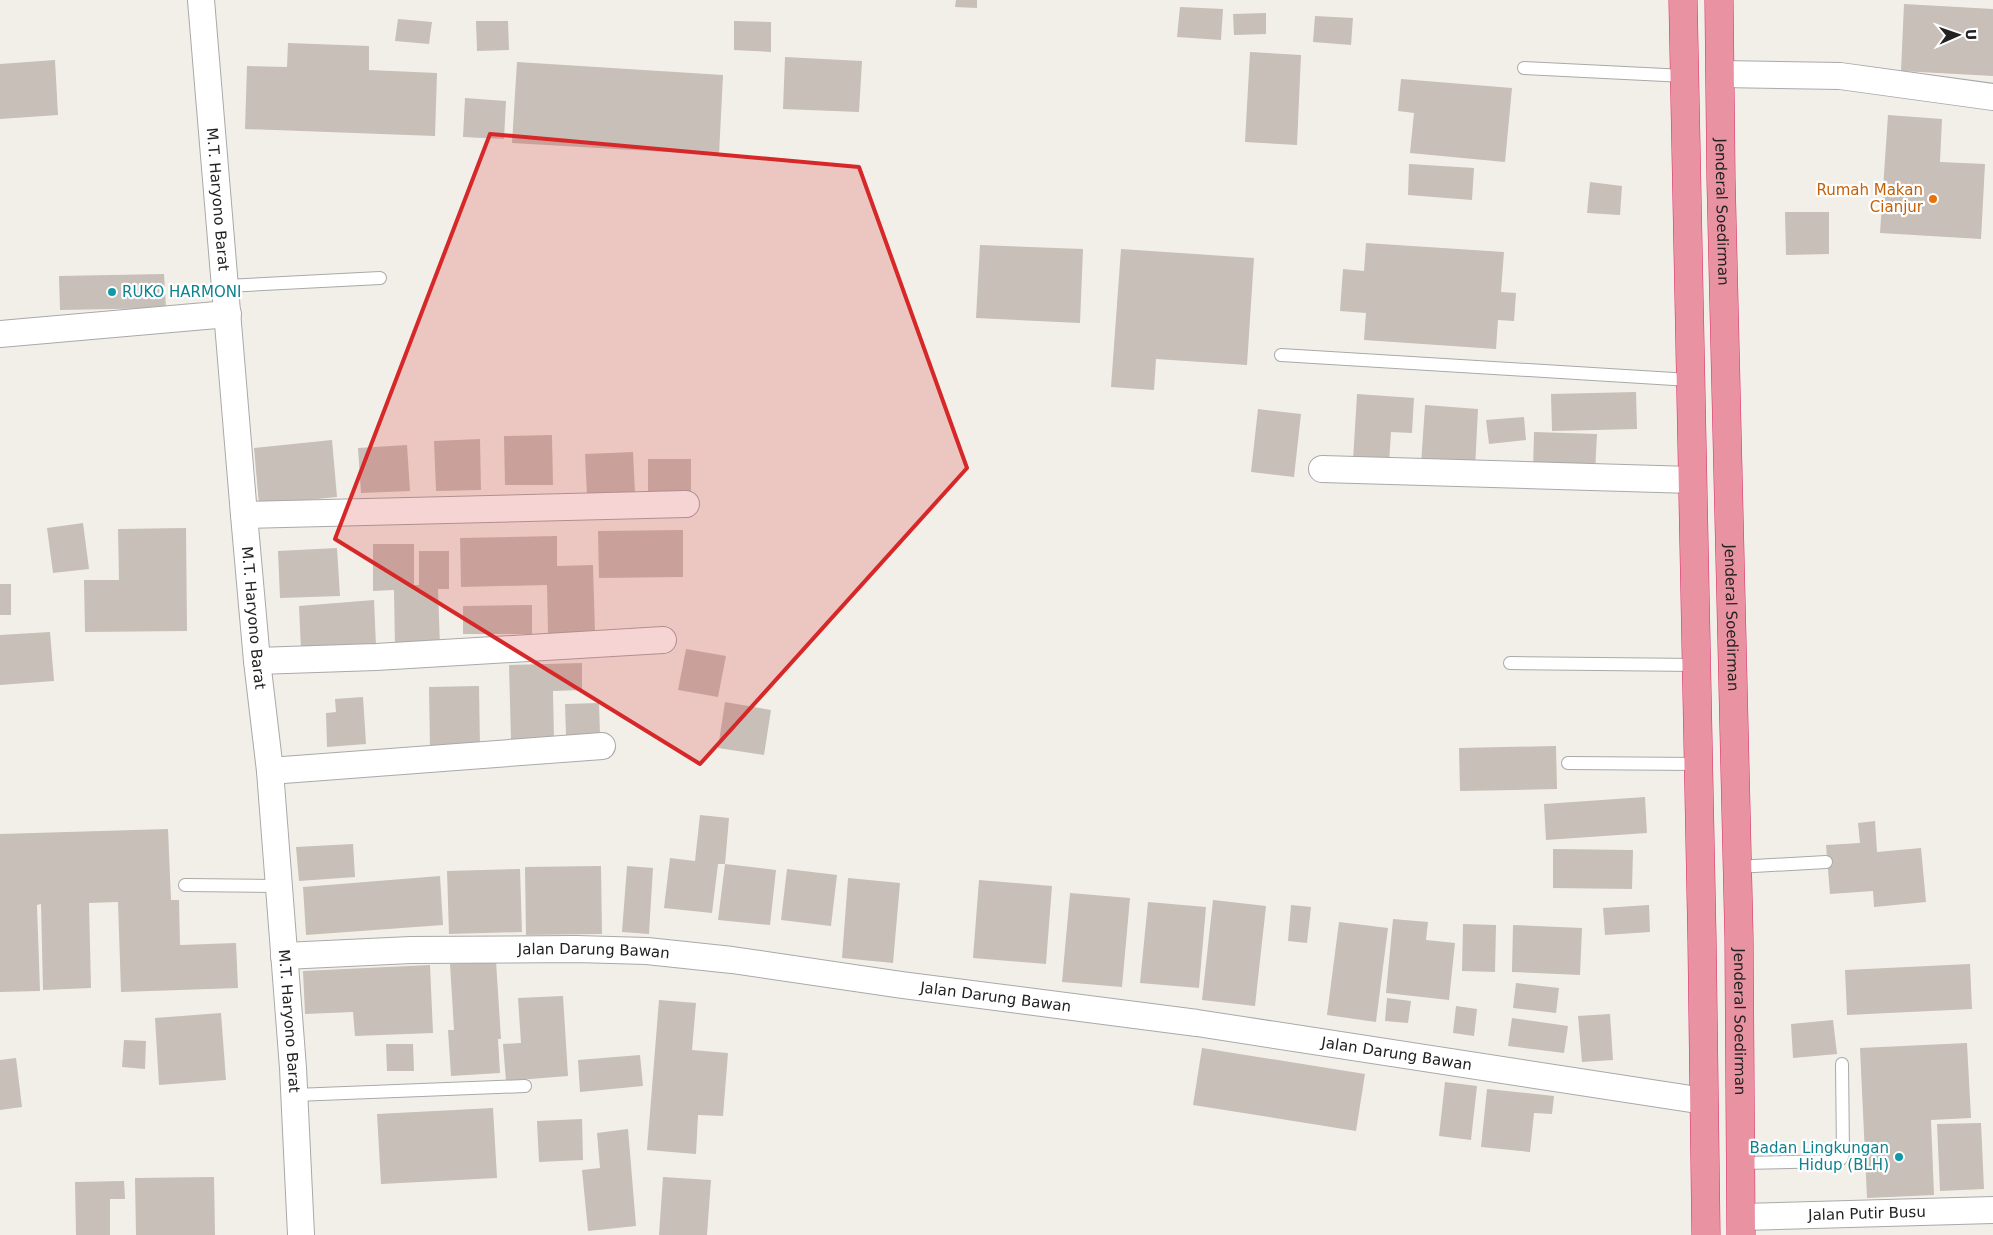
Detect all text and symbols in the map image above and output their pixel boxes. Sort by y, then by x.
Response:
north arrow [1933,10,1983,60]
text: U [1963,29,1979,41]
street label: M.T. Haryono Barat [203,127,233,272]
street label: Jenderal Soedirman [1712,137,1733,286]
place label: Rumah Makan Cianjur [1816,181,1924,216]
marker: Rumah Makan Cianjur [1927,193,1939,205]
place label: RUKO HARMONI [122,283,241,301]
marker: RUKO HARMONI [106,286,118,298]
street label: Jenderal Soedirman [1721,543,1742,692]
street label: M.T. Haryono Barat [238,545,269,690]
street label: Jalan Darung Bawan [517,940,671,962]
street label: Jenderal Soedirman [1730,947,1749,1095]
street label: M.T. Haryono Barat [275,949,303,1093]
street label: Jalan Darung Bawan [918,978,1072,1016]
street label: Jalan Darung Bawan [1319,1033,1473,1074]
place label: Badan Lingkungan Hidup (BLH) [1750,1139,1889,1174]
marker: Badan Lingkungan Hidup (BLH) [1893,1151,1905,1163]
street label: Jalan Putir Busu [1807,1203,1926,1224]

